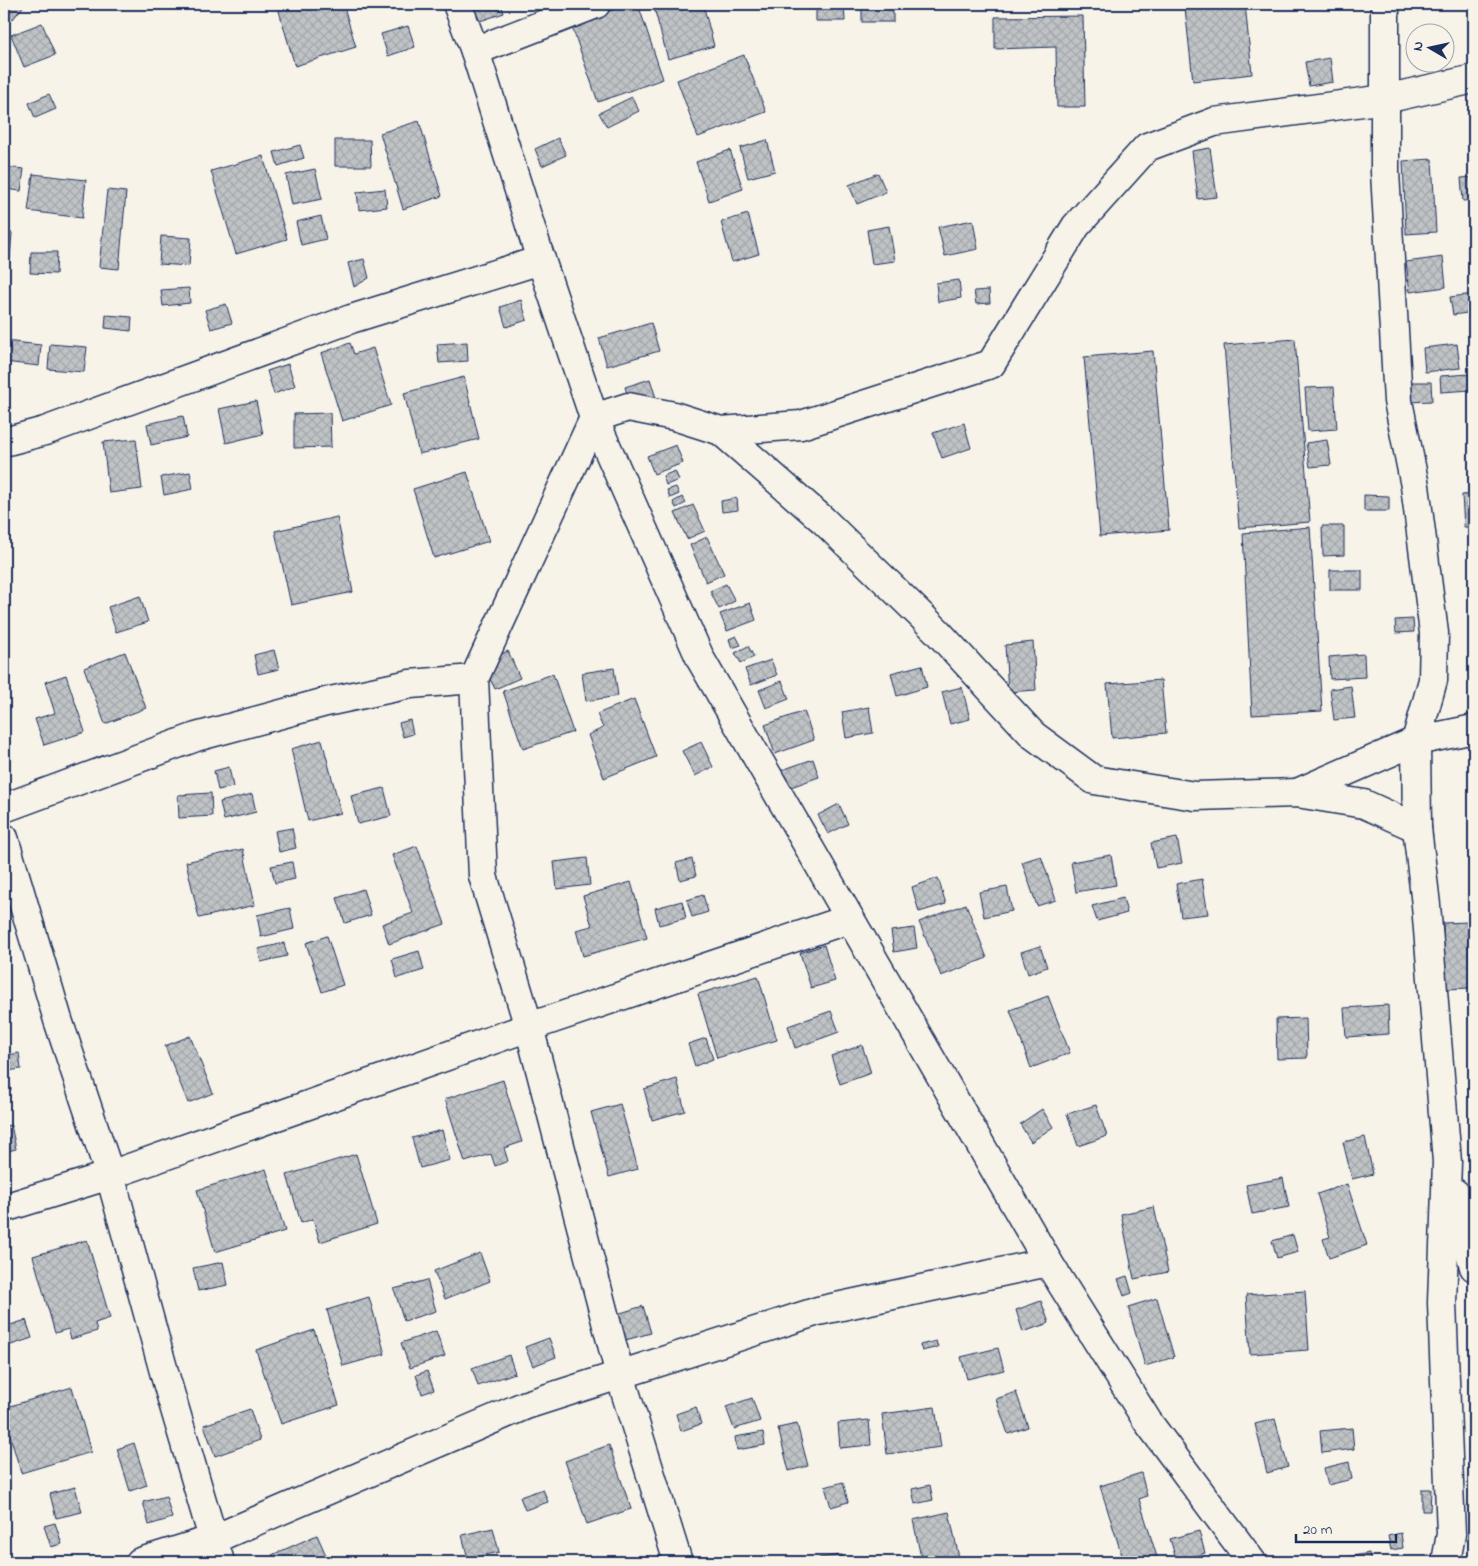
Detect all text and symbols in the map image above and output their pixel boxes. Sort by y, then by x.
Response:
north arrow [1406,22,1456,72]
text: N [1408,40,1430,53]
scale bar [1296,1511,1396,1543]
text: 20 m [1303,1519,1333,1541]

